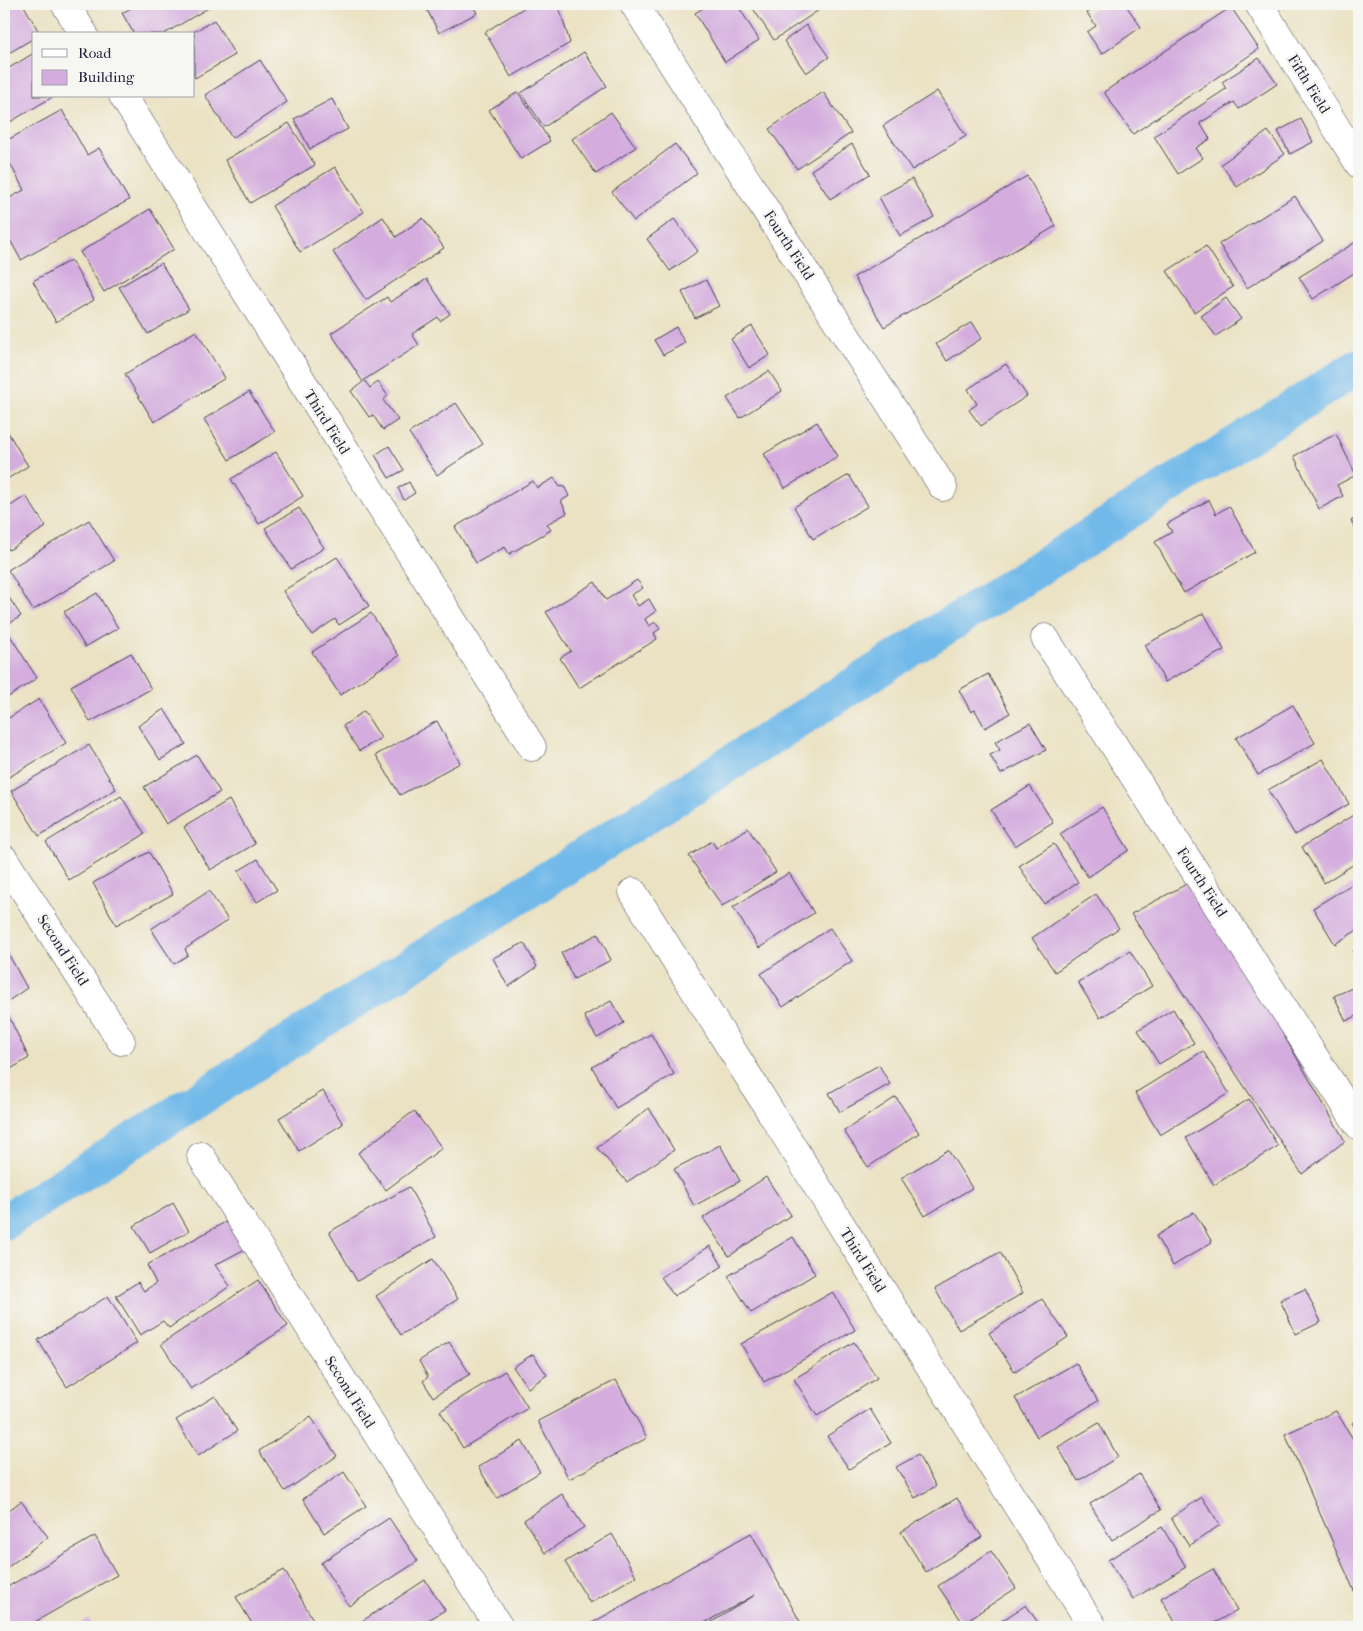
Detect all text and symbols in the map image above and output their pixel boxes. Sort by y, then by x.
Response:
legend [32,32,195,98]
text: Road [78,44,112,62]
street label: Fifth Field [1284,51,1335,118]
text: Building [78,68,135,86]
street label: Fourth Field [760,207,819,284]
street label: Third Field [300,386,354,458]
street label: Fourth Field [1173,844,1232,921]
street label: Second Field [33,911,93,990]
street label: Third Field [836,1224,890,1296]
street label: Second Field [321,1353,380,1432]

